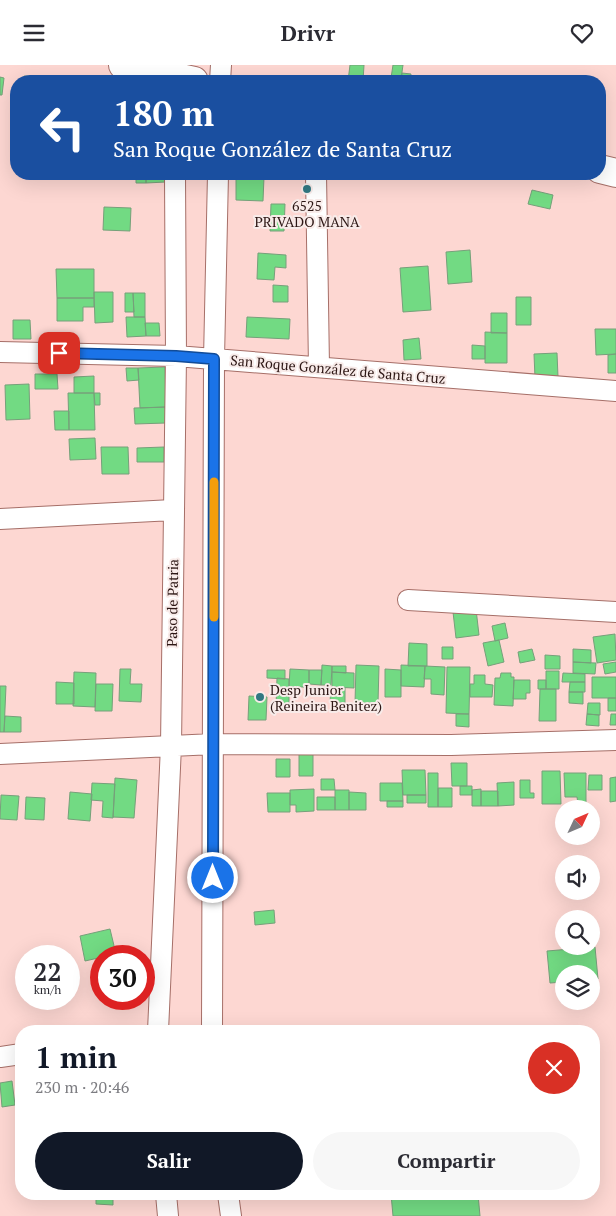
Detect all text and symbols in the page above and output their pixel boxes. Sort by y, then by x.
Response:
text: Drivr [281,18,335,47]
icon: menu [20,19,48,47]
icon: heart [568,19,596,47]
text: 180 m [113,90,214,136]
icon: left [30,95,95,160]
text: San Roque González de Santa Cruz [113,134,452,163]
marker: 6525 PRIVADO MANA [301,183,313,195]
place label: 6525 PRIVADO MANA [254,196,360,231]
pin [38,332,80,374]
icon: arrive [45,339,73,367]
street label: San Roque González de Santa Cruz [230,350,446,388]
street label: Paso de Patria [162,559,182,647]
place label: Desp Junior (Reineira Benitez) [270,680,382,715]
marker: Desp Junior (Reineira Benitez) [254,691,266,703]
north arrow [555,800,600,845]
map controls [555,800,600,1010]
position arrow [186,851,238,903]
button: sound [555,855,600,900]
button: search [555,910,600,955]
speed limit sign: 30 [90,945,155,1010]
text: 22 [33,955,62,988]
button: layers [555,965,600,1010]
text: km/h [34,982,61,997]
text: 1 min [35,1037,117,1077]
button: close [528,1042,580,1094]
text: 230 m · 20:46 [35,1076,129,1098]
button: Salir [35,1132,303,1190]
button: Compartir [313,1132,580,1190]

